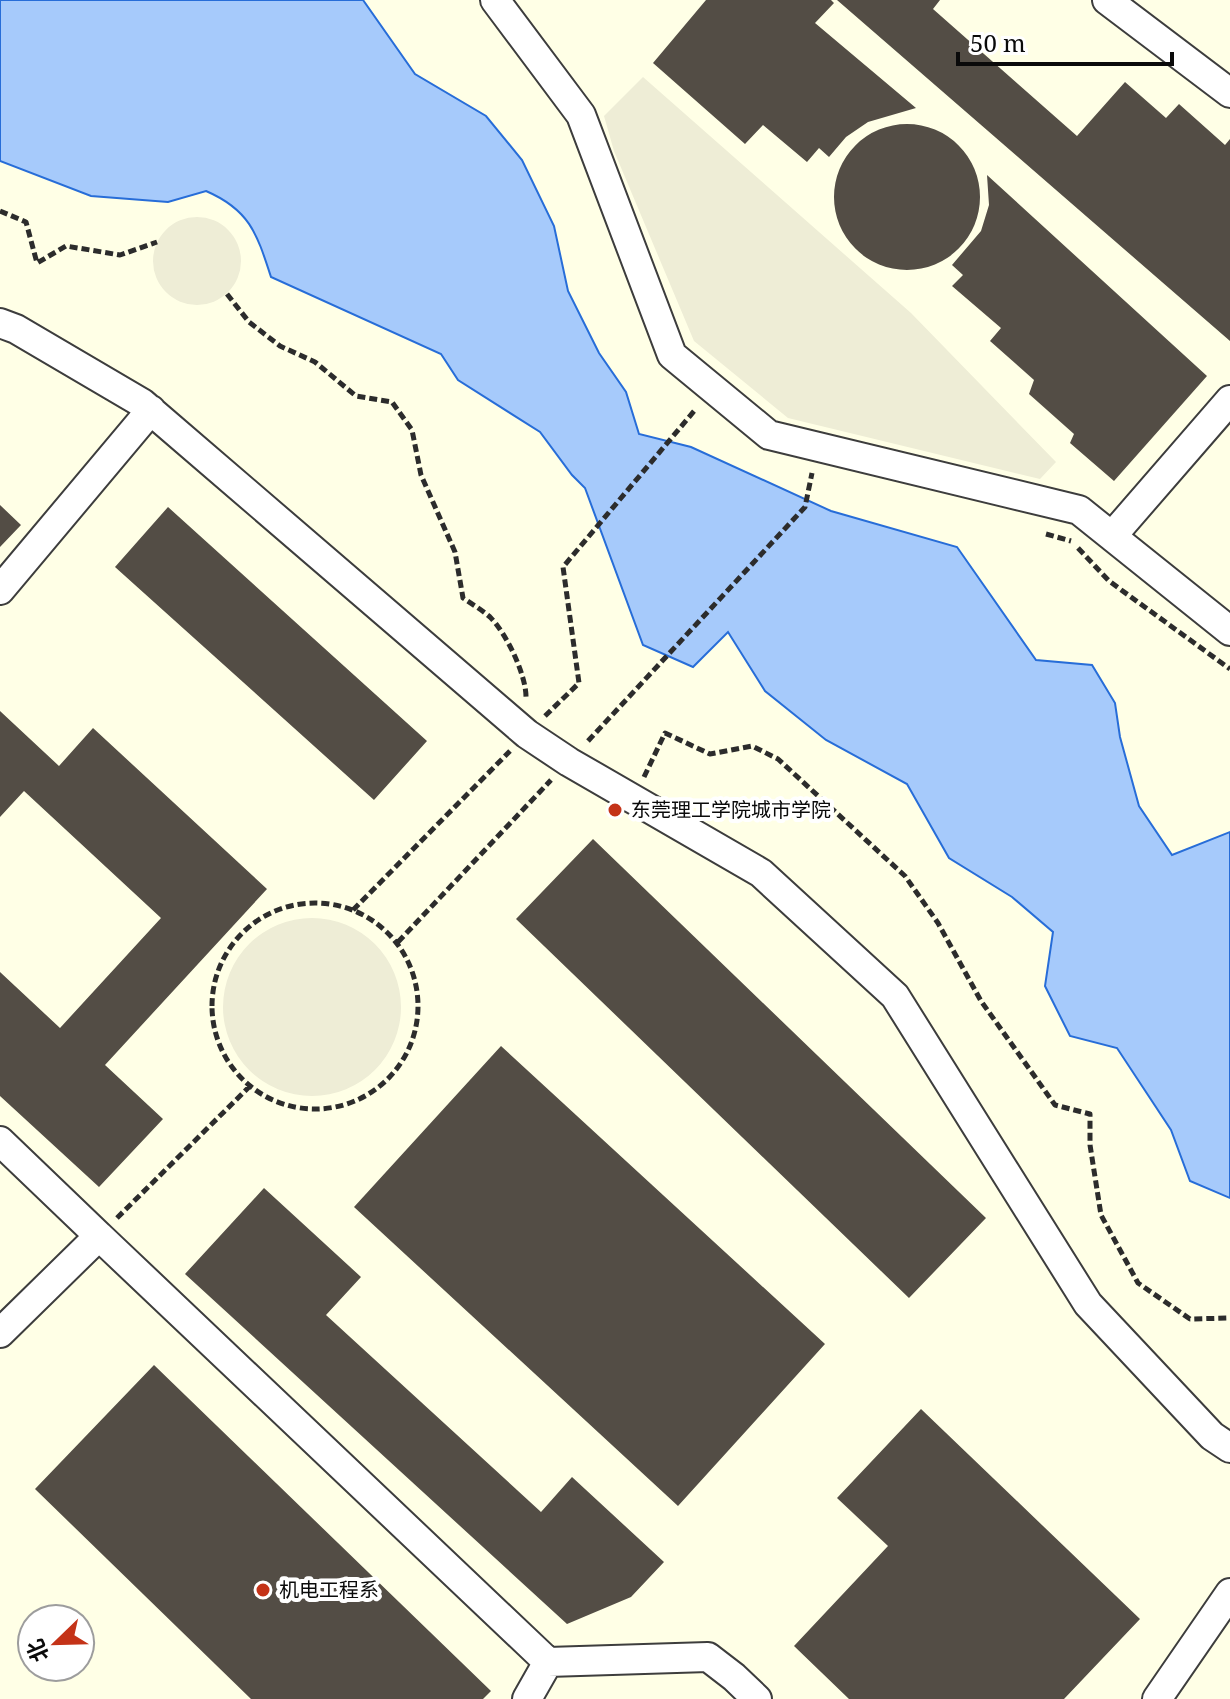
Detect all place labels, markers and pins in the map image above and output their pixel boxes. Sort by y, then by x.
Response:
place label: 东莞理工学院城市学院 [631,796,831,823]
marker: 东莞理工学院城市学院 [606,801,624,819]
place label: 机电工程系 [279,1576,379,1603]
marker: 机电工程系 [254,1581,272,1599]

